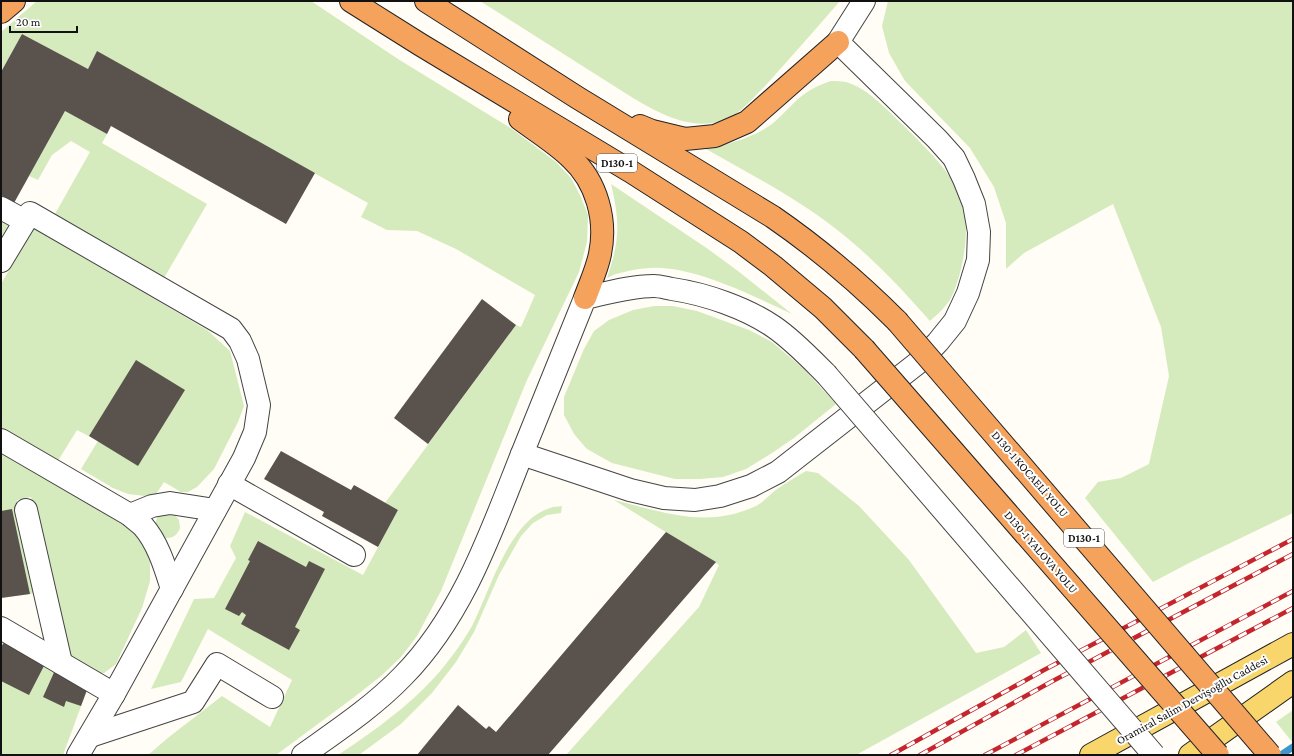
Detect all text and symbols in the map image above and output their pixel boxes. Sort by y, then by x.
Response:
scale bar [10,8,77,34]
text: 20 m [16,15,41,29]
road number: D130-1 [597,154,637,172]
street label: D130-1 KOCAELİ YOLU [989,428,1071,520]
street label: D130-1 YALOVA YOLU [1001,508,1081,596]
road number: D130-1 [1064,529,1104,547]
street label: Oramiral Salim Dervişoğllu Caddesi [1114,652,1270,748]

